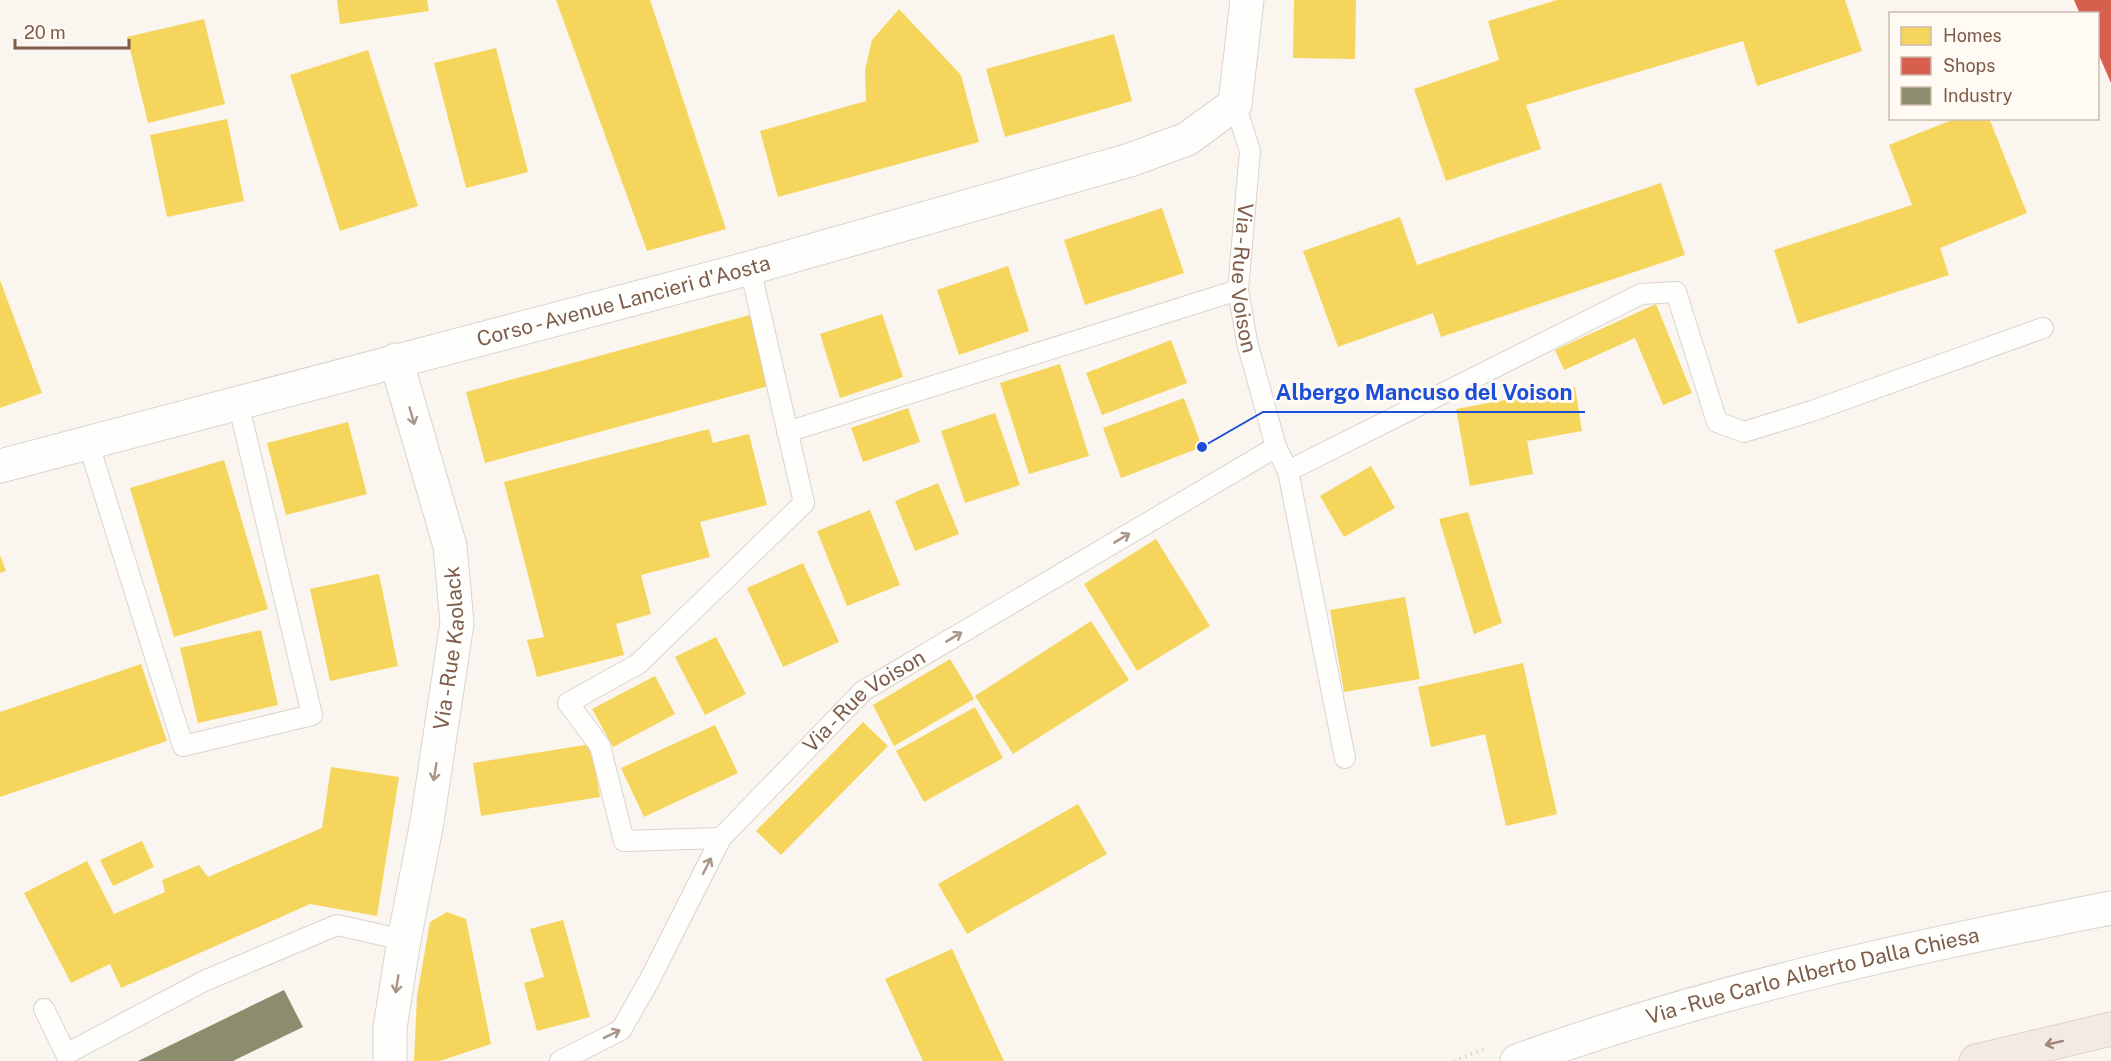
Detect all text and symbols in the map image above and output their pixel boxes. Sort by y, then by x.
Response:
scale bar [15,12,129,50]
legend [1889,12,2099,120]
text: 20 m [24,22,66,43]
text: Homes [1943,25,2002,46]
text: Shops [1943,55,1995,76]
text: Industry [1943,85,2013,106]
street label: Via - Rue Voison [1226,202,1262,356]
street label: Corso - Avenue Lancieri d'Aosta [474,250,773,352]
callout: Albergo Mancuso del Voison [1263,372,1585,412]
text: Albergo Mancuso del Voison [1276,379,1572,405]
one-way arrow [407,406,418,425]
one-way arrow [1113,532,1130,544]
street label: Via - Rue Kaolack [428,565,469,732]
one-way arrow [945,631,962,643]
street label: Via - Rue Voison [798,644,929,757]
one-way arrow [429,761,440,781]
one-way arrow [701,858,713,876]
street label: Via - Rue Carlo Alberto Dalla Chiesa [1643,922,1981,1029]
one-way arrow [391,974,402,994]
one-way arrow [603,1028,621,1040]
one-way arrow [2045,1037,2064,1049]

